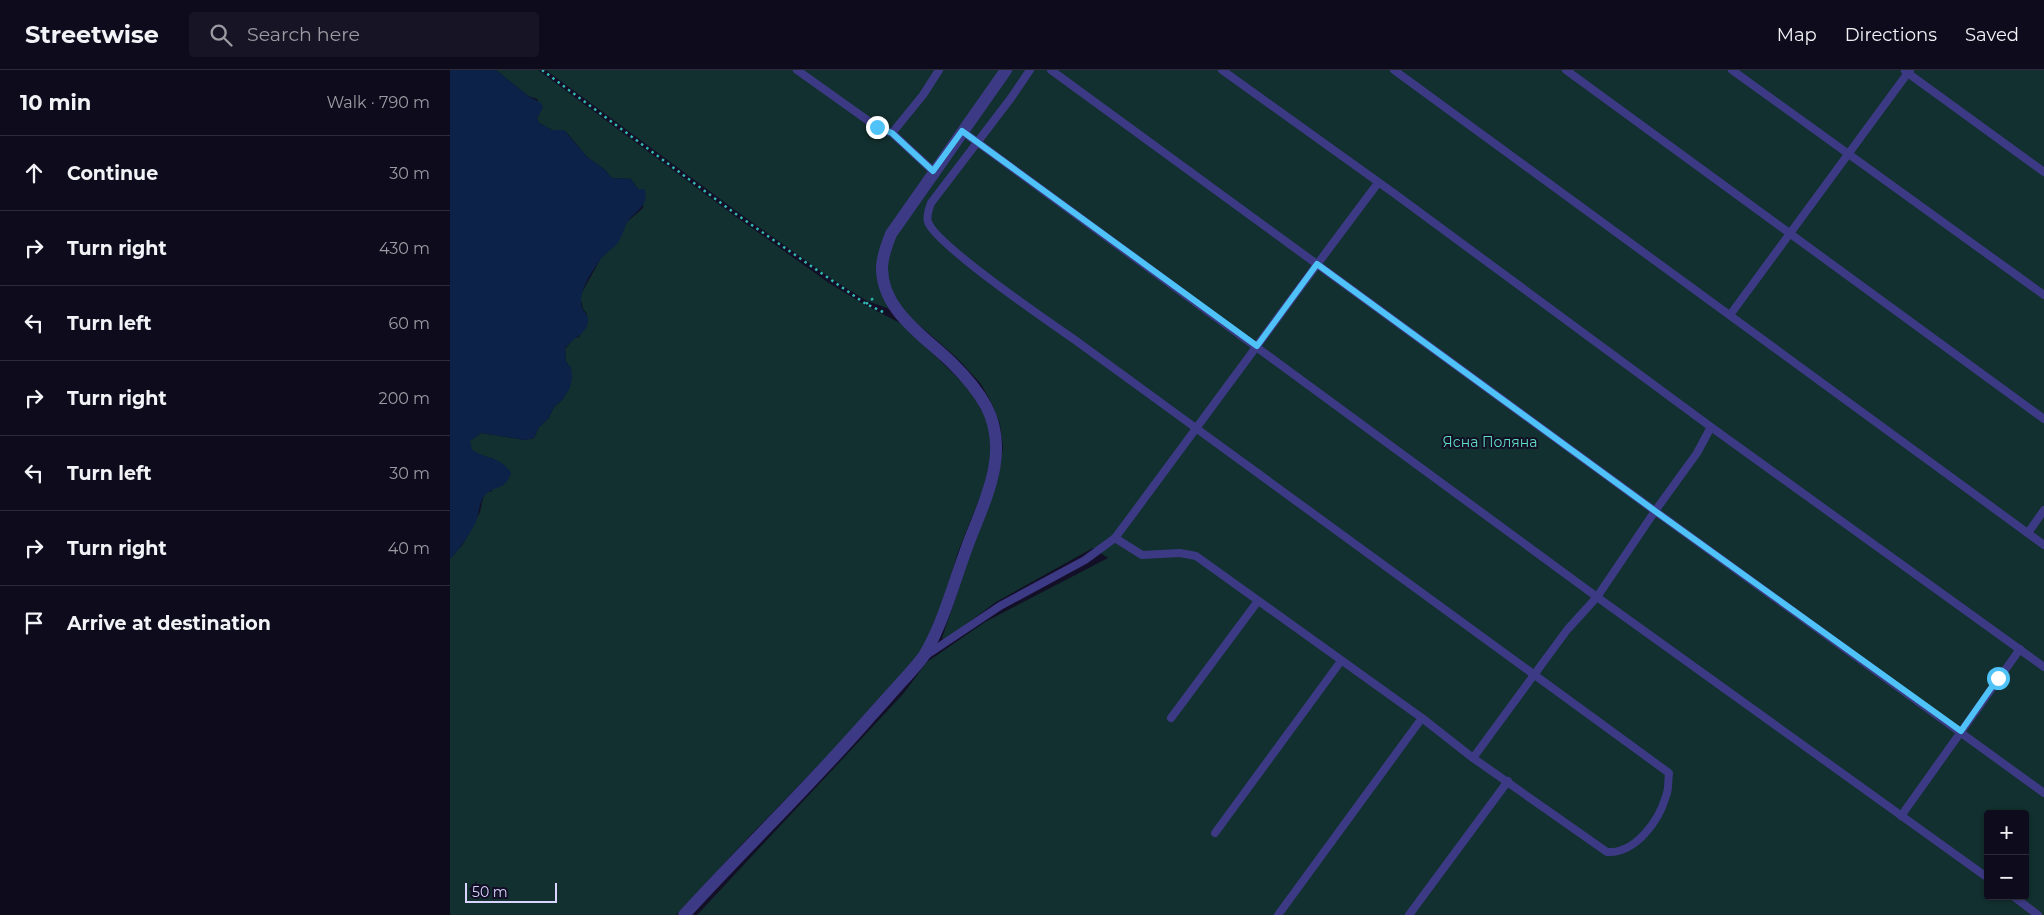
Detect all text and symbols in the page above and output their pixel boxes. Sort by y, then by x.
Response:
search box [189,12,539,57]
text: Streetwise [25,20,159,49]
icon: search [207,21,235,49]
text: Search here [247,23,360,46]
text: Map [1777,24,1817,46]
text: Directions [1845,24,1937,46]
text: Saved [1965,24,2019,46]
text: 10 min [20,90,91,115]
text: Walk · 790 m [326,93,430,112]
route end [866,116,889,139]
icon: ahead [20,159,48,187]
text: Continue [67,162,158,185]
text: 30 m [389,164,430,183]
icon: right [20,234,48,262]
text: Turn right [67,237,167,260]
text: 430 m [379,239,430,258]
icon: left [20,309,48,337]
text: Turn left [67,312,152,335]
text: 60 m [388,314,430,333]
icon: right [20,384,48,412]
text: Turn right [67,387,167,410]
text: 200 m [379,389,430,408]
park label: Ясна Поляна [1443,433,1537,451]
icon: left [20,459,48,487]
text: Turn left [67,462,152,485]
text: 30 m [389,464,430,483]
icon: right [20,534,48,562]
text: Turn right [67,537,167,560]
text: 40 m [388,539,430,558]
icon: arrive [20,609,48,637]
text: Arrive at destination [67,612,271,635]
route start [1987,667,2010,690]
map controls [1984,810,2029,900]
button: + [1984,810,2029,855]
button: − [1984,855,2029,900]
scale bar [465,880,558,903]
text: 50 m [472,883,508,901]

